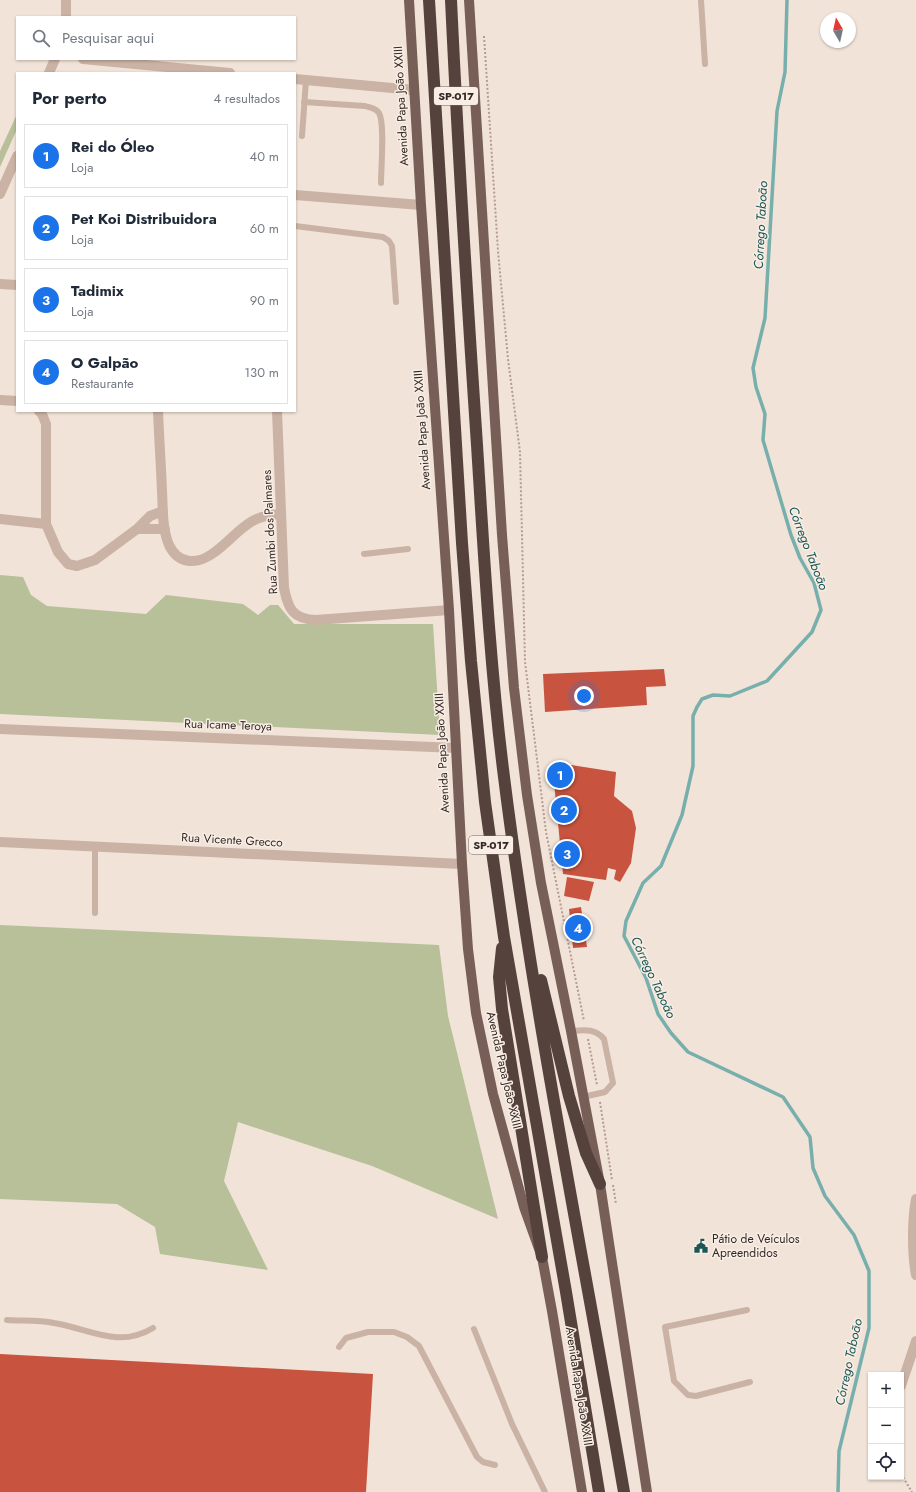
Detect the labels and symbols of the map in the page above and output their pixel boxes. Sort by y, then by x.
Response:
north arrow [820,12,856,48]
street label: Avenida Papa João XXIII [389,46,413,166]
road number: SP-017 [434,87,478,105]
water label: Córrego Taboão [749,180,772,270]
street label: Avenida Papa João XXIII [409,370,435,490]
street label: Rua Zumbi dos Palmares [258,469,282,595]
water label: Córrego Taboão [784,504,833,593]
your location [574,686,594,706]
street label: Avenida Papa João XXIII [430,693,454,813]
street label: Rua Icame Teroya [184,714,272,736]
pin: 1 [547,760,573,790]
pin: 2 [551,795,577,825]
street label: Rua Vicente Grecco [181,828,284,852]
road number: SP-017 [469,836,513,854]
pin: 3 [554,839,580,869]
pin: 4 [565,913,591,943]
water label: Córrego Taboão [626,933,681,1021]
street label: Avenida Papa João XXIII [482,1010,526,1130]
place label: Pátio de Veículos Apreendidos [712,1230,800,1262]
public building icon: Pátio de Veículos Apreendidos [693,1238,709,1254]
water label: Córrego Taboão [830,1317,867,1407]
street label: Avenida Papa João XXIII [561,1325,597,1447]

